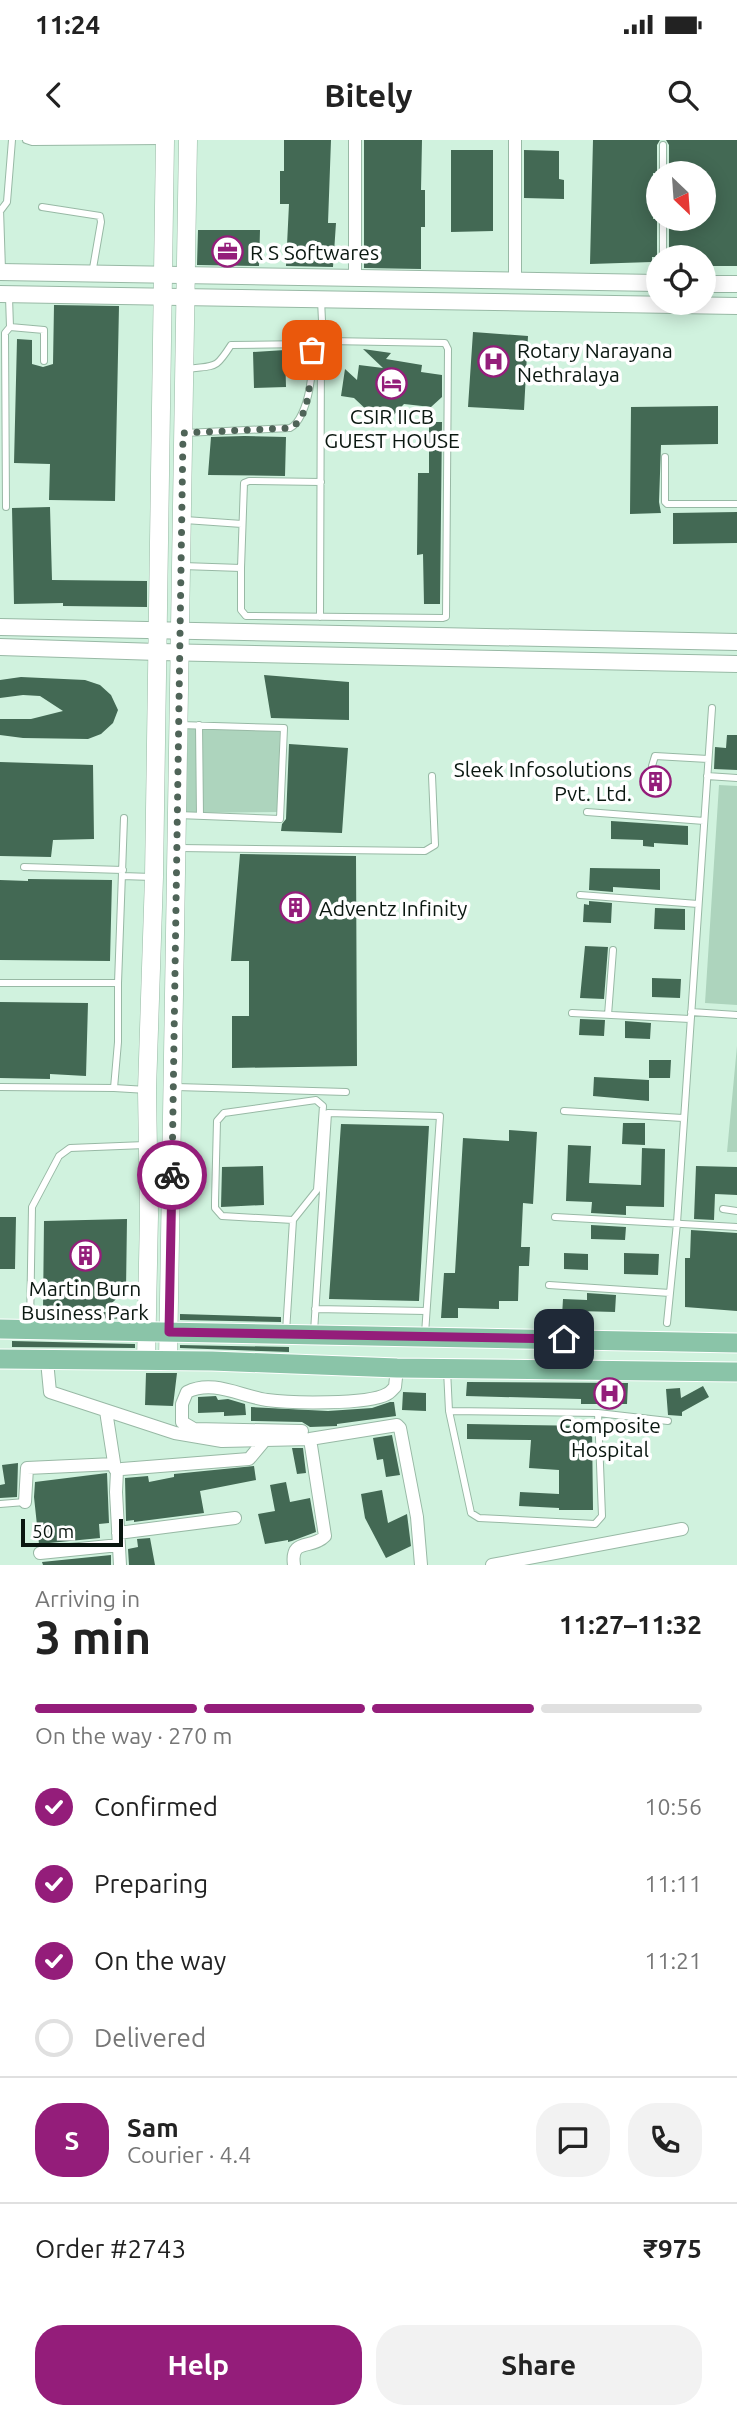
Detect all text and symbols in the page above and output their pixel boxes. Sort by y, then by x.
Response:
text: 11:24 [35,10,100,39]
icon: back [35,76,73,114]
icon: search [664,76,702,114]
text: Bitely [324,77,413,113]
north arrow [646,161,716,231]
map controls [646,161,716,315]
office icon: R S Softwares [210,235,244,269]
place label: R S Softwares [250,240,379,264]
button: locate [646,245,716,315]
pin [282,320,342,380]
icon: bag [293,331,331,369]
place label: Rotary Narayana Nethralaya [517,338,673,386]
hospital icon: Rotary Narayana Nethralaya [477,345,511,379]
hotel icon: CSIR IICB GUEST HOUSE [375,367,409,401]
place label: CSIR IICB GUEST HOUSE [324,404,460,452]
place label: Sleek Infosolutions Pvt. Ltd. [454,757,632,805]
building icon: Sleek Infosolutions Pvt. Ltd. [638,764,672,798]
building icon: Adventz Infinity [279,891,313,925]
place label: Adventz Infinity [319,896,467,920]
courier [137,1140,207,1210]
icon: bike [153,1156,191,1194]
building icon: Martin Burn Business Park [68,1239,102,1273]
place label: Martin Burn Business Park [21,1276,149,1324]
pin [534,1309,594,1369]
icon: home [545,1320,583,1358]
hospital icon: Composite Hospital [593,1376,627,1410]
place label: Composite Hospital [559,1413,661,1461]
scale bar [21,1516,122,1548]
text: 50 m [32,1520,74,1542]
text: Arriving in [35,1586,140,1611]
text: 11:27–11:32 [559,1610,702,1639]
text: 3 min [35,1611,151,1663]
text: On the way · 270 m [35,1723,232,1748]
icon: check [35,1788,73,1826]
text: Confirmed [94,1792,218,1821]
text: 10:56 [644,1794,702,1819]
icon: check [35,1865,73,1903]
text: Preparing [94,1869,208,1898]
text: 11:11 [644,1871,702,1896]
icon: check [35,1942,73,1980]
text: On the way [94,1946,226,1975]
text: 11:21 [644,1948,702,1973]
text: Delivered [94,2023,206,2052]
button: chat [536,2103,610,2177]
button: phone [628,2103,702,2177]
text: Sam [127,2113,179,2142]
text: S [65,2126,79,2155]
text: Courier · 4.4 [127,2142,251,2167]
text: Order #2743 [35,2234,186,2263]
text: ₹975 [643,2234,702,2263]
button: Help [35,2325,362,2405]
button: Share [376,2325,702,2405]

